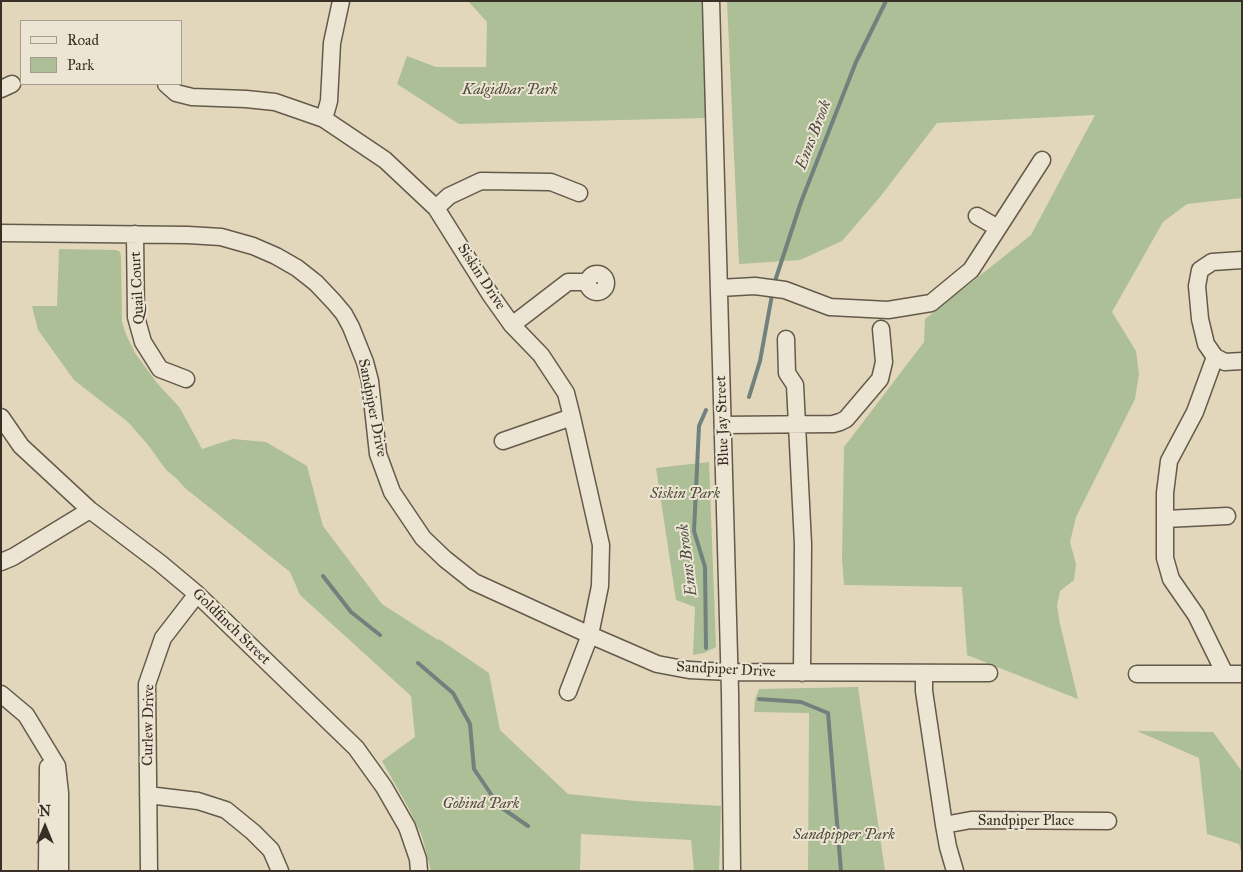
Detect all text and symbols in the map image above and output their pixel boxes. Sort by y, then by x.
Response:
legend [20,20,182,85]
text: Road [67,31,99,49]
text: Park [67,56,94,74]
park label: Kalgidhar Park [462,81,558,99]
water label: Enns Brook [792,97,836,173]
street label: Siskin Drive [453,241,509,313]
street label: Quail Court [127,251,149,325]
street label: Sandpiper Drive [354,357,390,459]
street label: Blue Jay Street [712,375,734,467]
park label: Siskin Park [650,485,720,503]
water label: Enns Brook [674,523,702,597]
street label: Goldfinch Street [188,585,274,669]
street label: Sandpiper Drive [676,658,776,682]
street label: Curlew Drive [139,684,159,766]
park label: Gobind Park [442,795,520,813]
north arrow [20,802,70,852]
text: N [39,803,51,820]
street label: Sandpiper Place [978,812,1074,830]
park label: Sandpipper Park [793,826,895,844]

